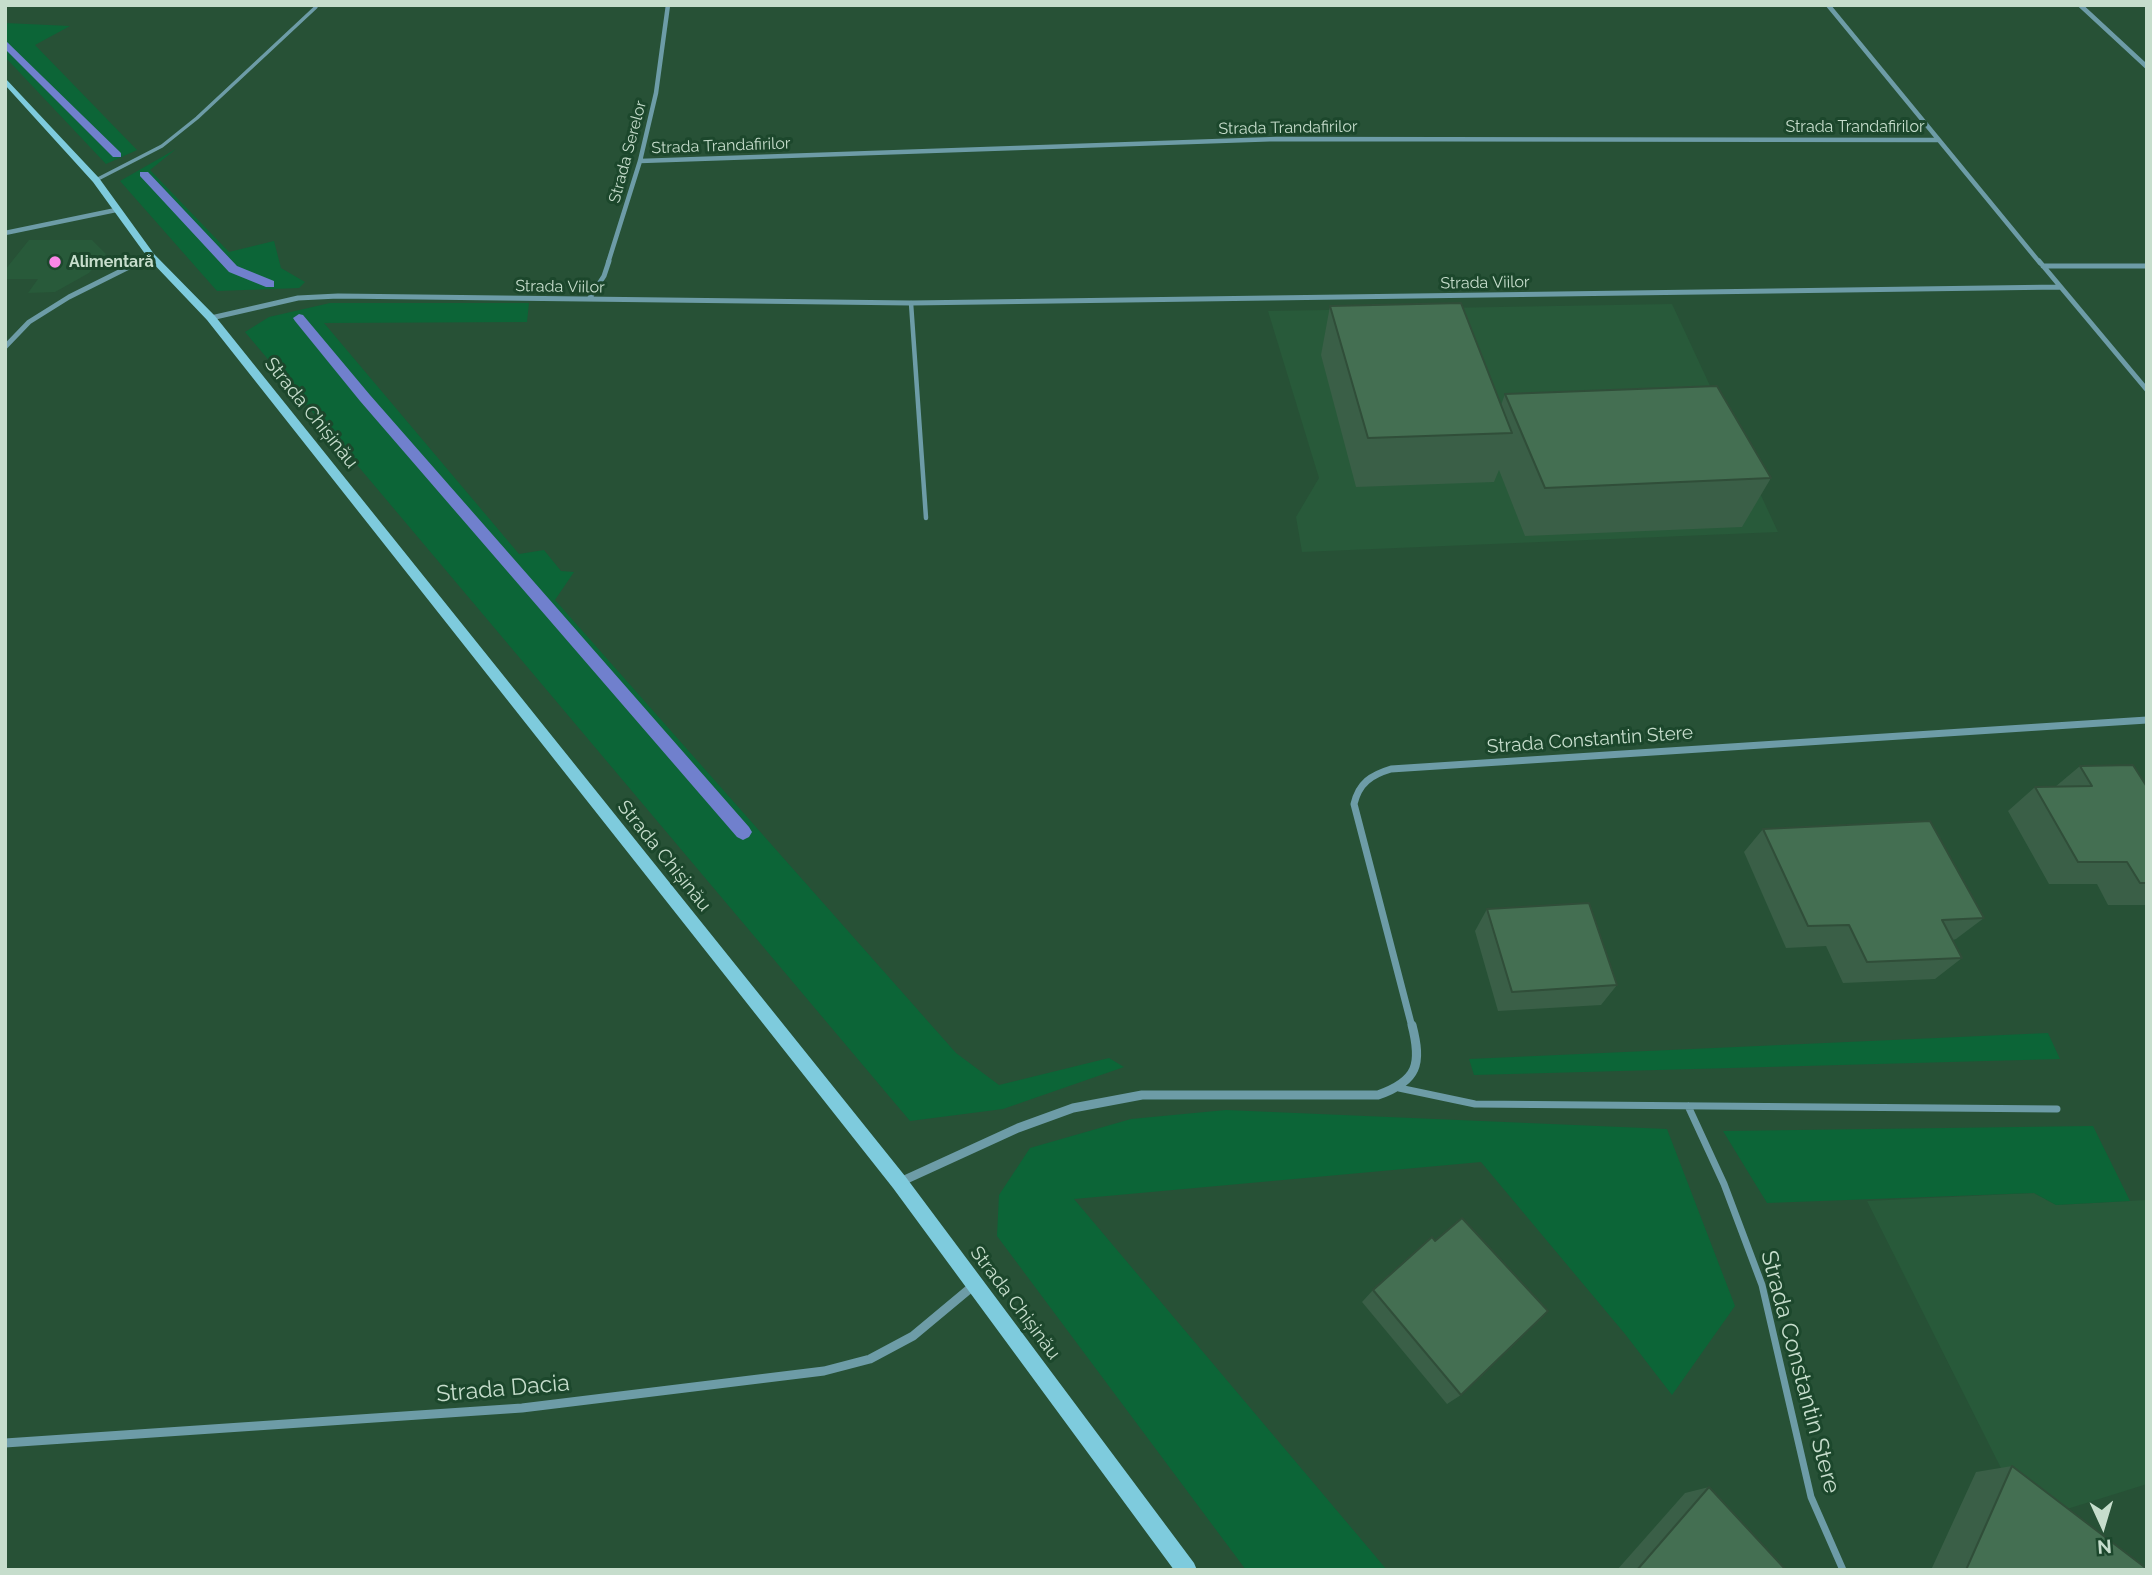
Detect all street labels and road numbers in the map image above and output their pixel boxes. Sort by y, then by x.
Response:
street label: Strada Serelor [605,99,651,205]
street label: Strada Trandafirilor [1218,117,1358,139]
street label: Strada Trandafirilor [1785,117,1925,137]
street label: Strada Trandafirilor [651,134,791,158]
street label: Strada Viilor [1440,273,1530,293]
street label: Strada Viilor [515,277,605,297]
street label: Strada Chișinău [259,353,363,473]
street label: Strada Constantin Stere [1486,721,1694,759]
street label: Strada Chișinău [612,796,716,916]
street label: Strada Chișinău [965,1242,1065,1364]
street label: Strada Constantin Stere [1754,1248,1846,1496]
street label: Strada Dacia [435,1369,571,1409]

